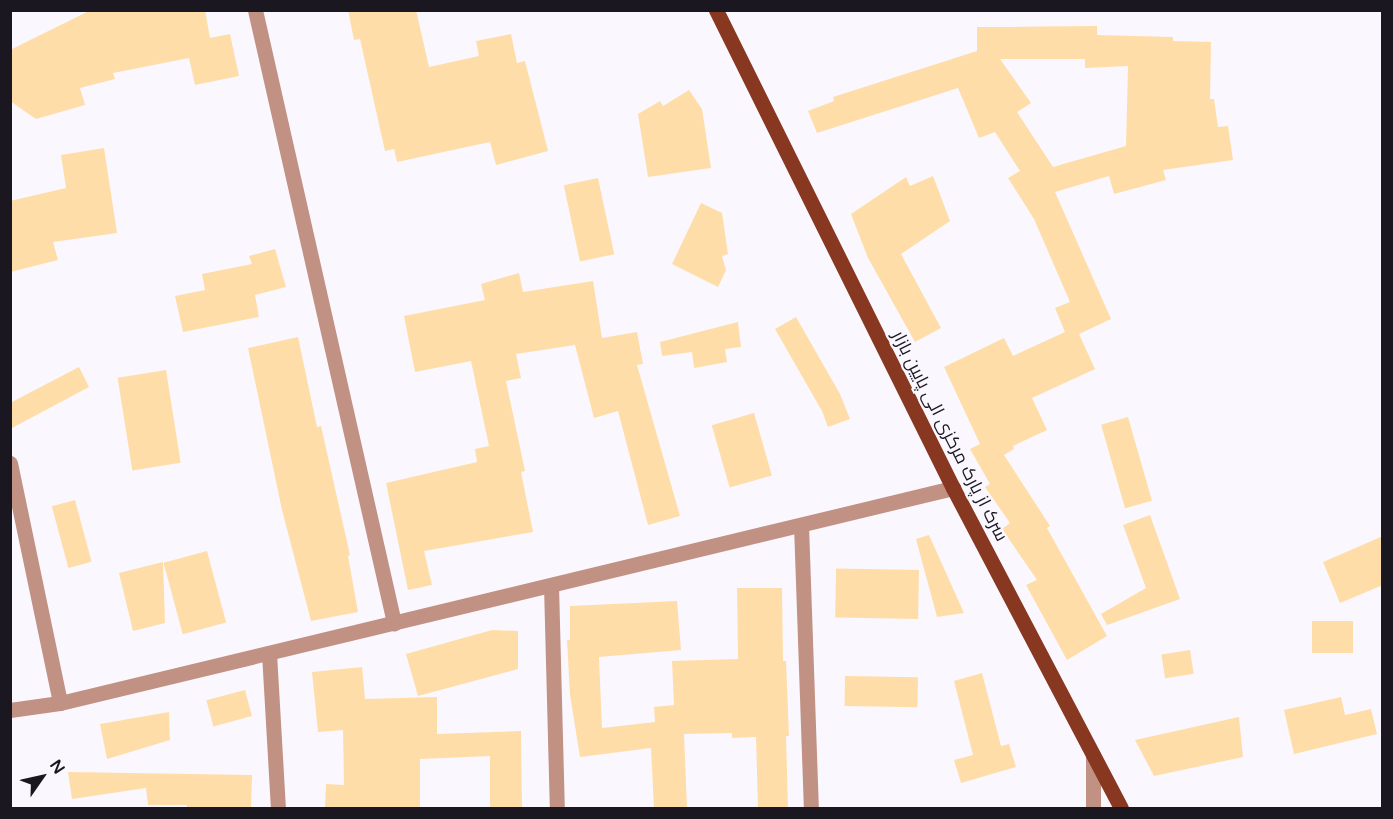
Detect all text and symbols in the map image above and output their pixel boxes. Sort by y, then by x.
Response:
street label: سرک از پارک مرکزی الی پایین بازار [887,327,1013,545]
north arrow [12,747,72,807]
text: N [45,756,69,778]

